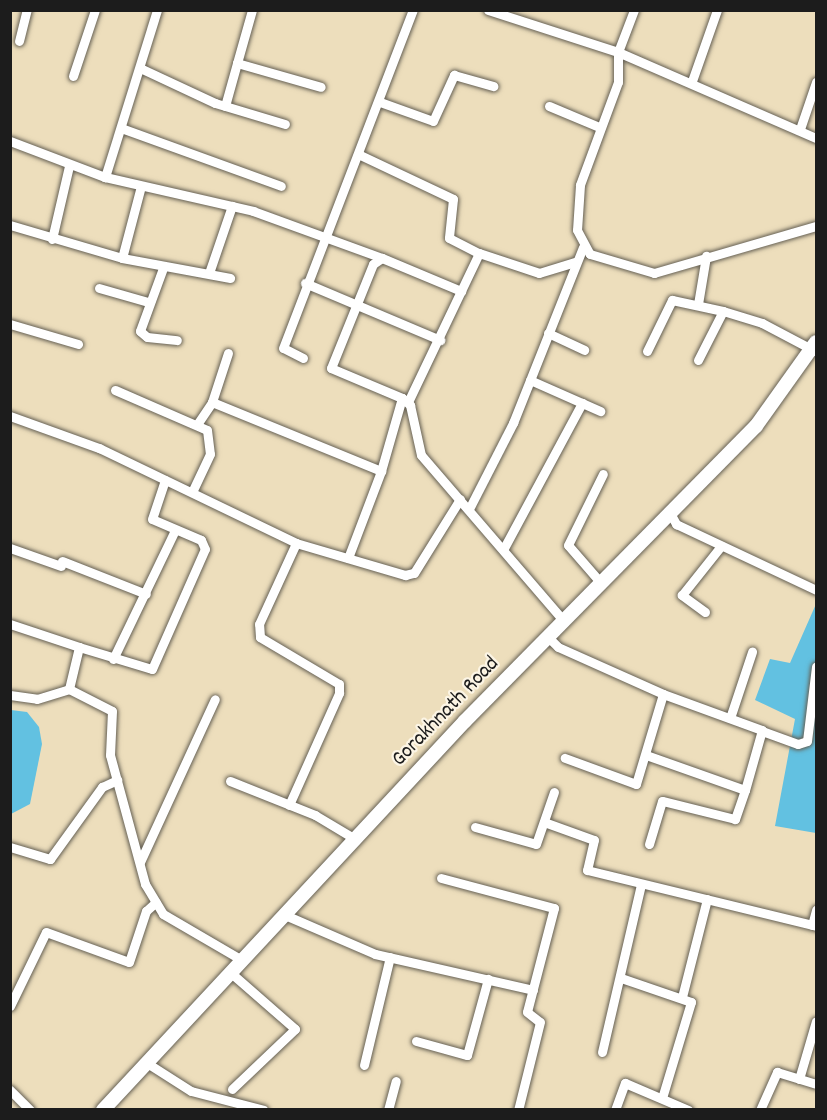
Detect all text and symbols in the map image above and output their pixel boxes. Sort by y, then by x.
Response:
street label: Gorakhnath Road [387,651,505,773]

